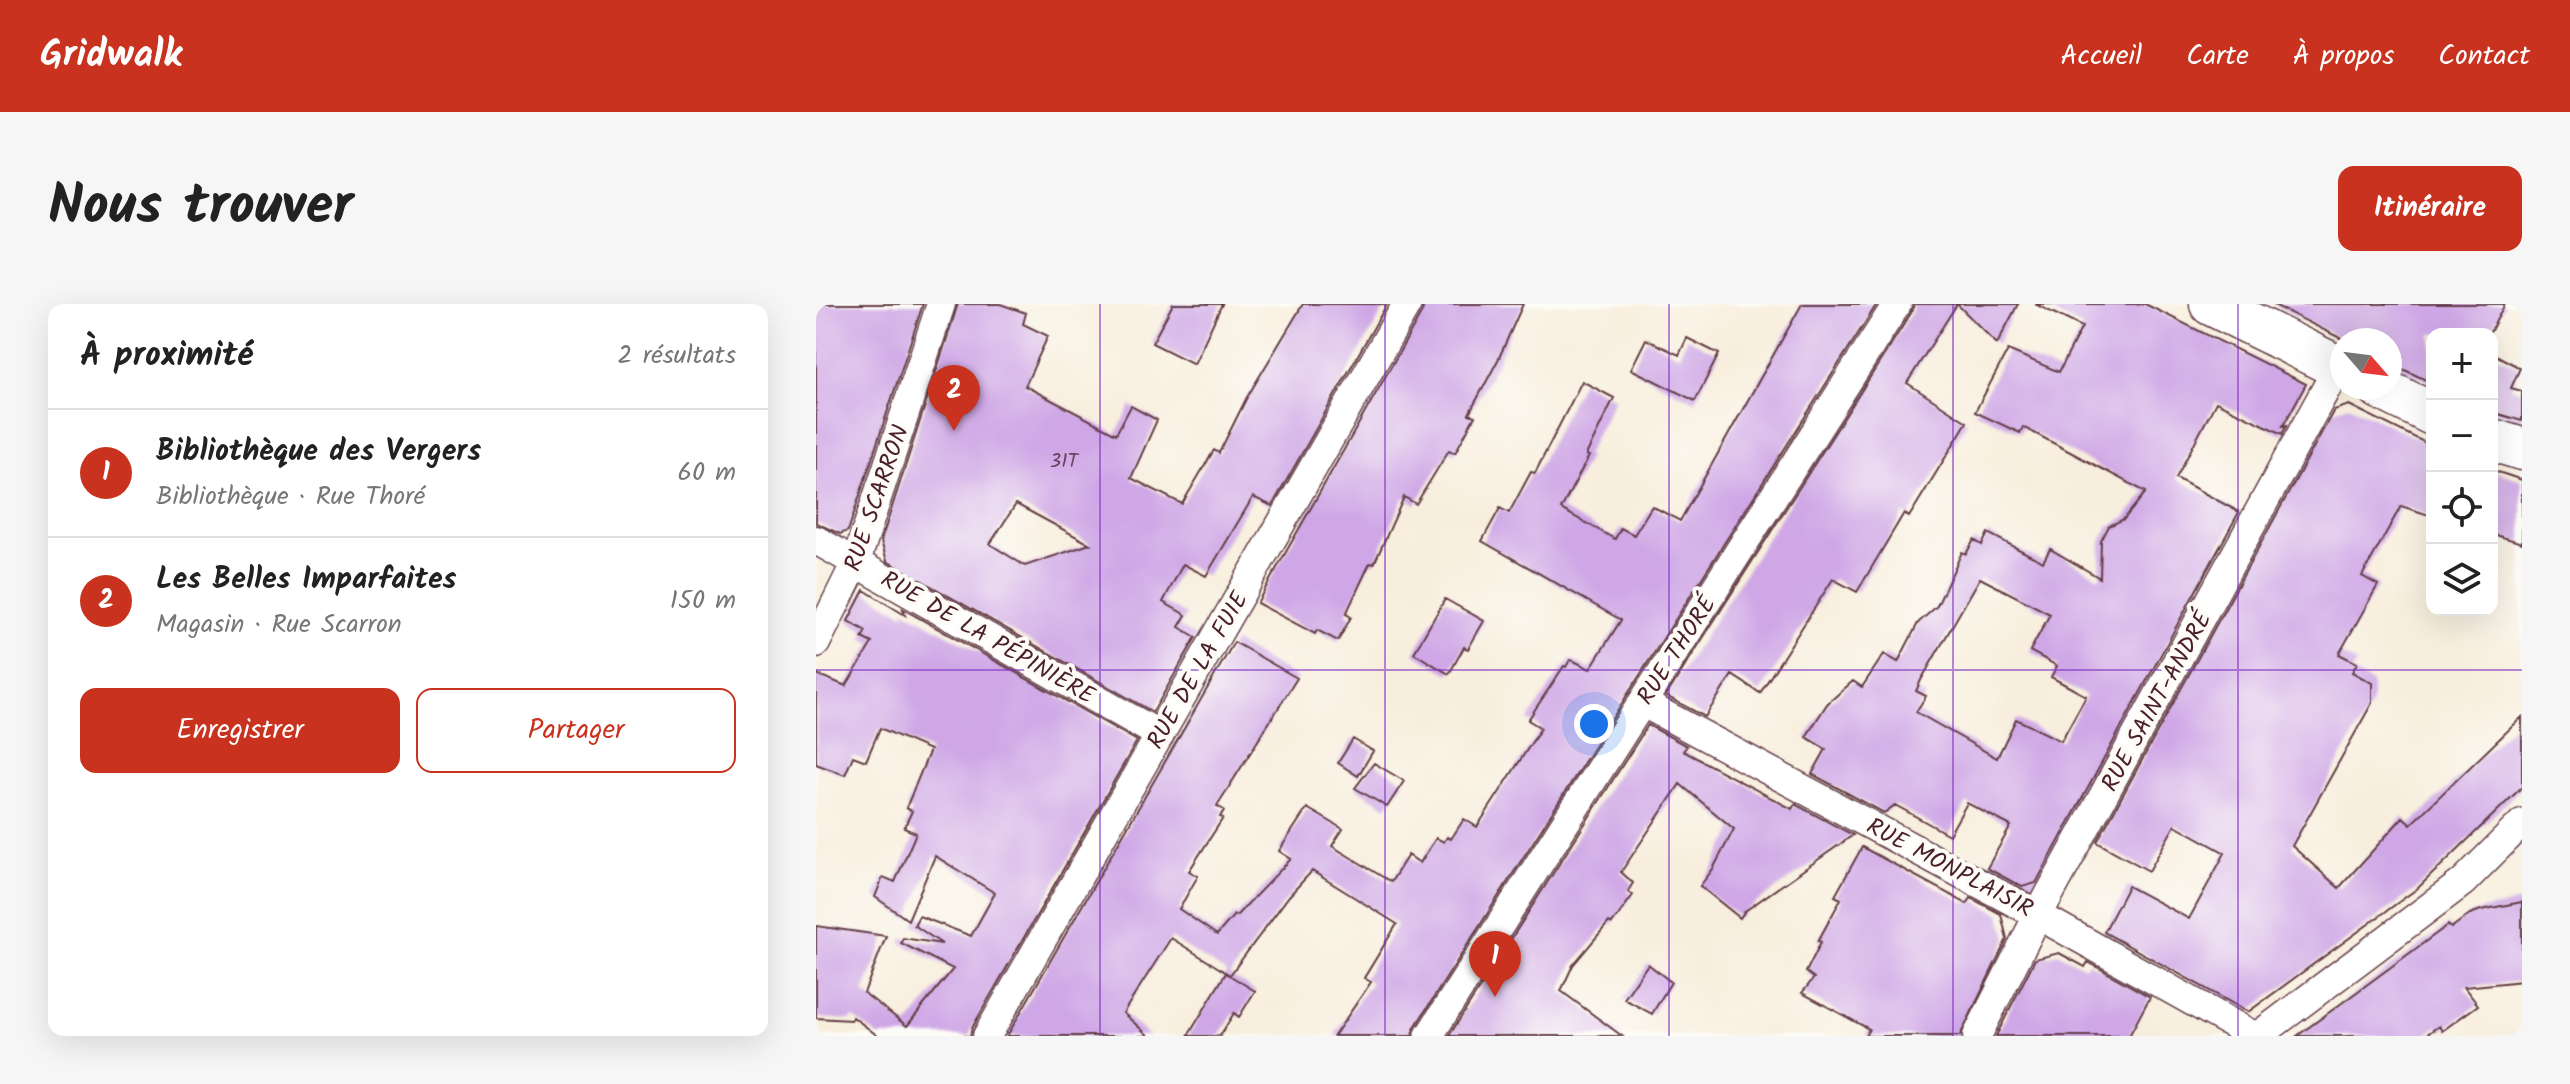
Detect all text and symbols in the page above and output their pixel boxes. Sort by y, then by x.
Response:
text: Gridwalk [40,26,182,86]
text: Accueil [2061,34,2142,79]
text: Carte [2186,34,2249,79]
text: À propos [2293,34,2394,79]
text: Contact [2438,34,2530,79]
text: Nous trouver [48,163,353,253]
button: Itinéraire [2338,166,2522,251]
north arrow [2330,328,2402,400]
map controls [2426,328,2498,616]
button: + [2426,328,2498,400]
text: À proximité [80,329,253,383]
text: 2 résultats [617,335,736,377]
pin: 2 [928,365,980,431]
button: − [2426,400,2498,472]
street label: RUE SCARRON [834,420,921,577]
text: Bibliothèque des Vergers [156,428,481,476]
house number: 31T [1050,446,1080,478]
text: 1 [102,452,110,494]
text: 60 m [677,452,736,494]
button: locate [2426,472,2498,544]
text: Bibliothèque · Rue Thoré [156,476,425,518]
button: layers [2426,544,2498,616]
text: Les Belles Imparfaites [156,556,457,604]
street label: RUE DE LA PÉPINIÈRE [873,561,1103,716]
text: 2 [98,580,114,622]
text: 150 m [670,580,736,622]
street label: RUE DE LA FUIE [1137,584,1260,757]
street label: RUE THORÉ [1627,588,1728,713]
street label: RUE SAINT-ANDRÉ [2091,603,2224,799]
text: Magasin · Rue Scarron [156,604,402,646]
button: Enregistrer [80,688,400,773]
button: Partager [416,688,736,773]
your location [1574,704,1614,744]
street label: RUE MONPLAISIR [1859,808,2040,929]
pin: 1 [1469,931,1521,997]

